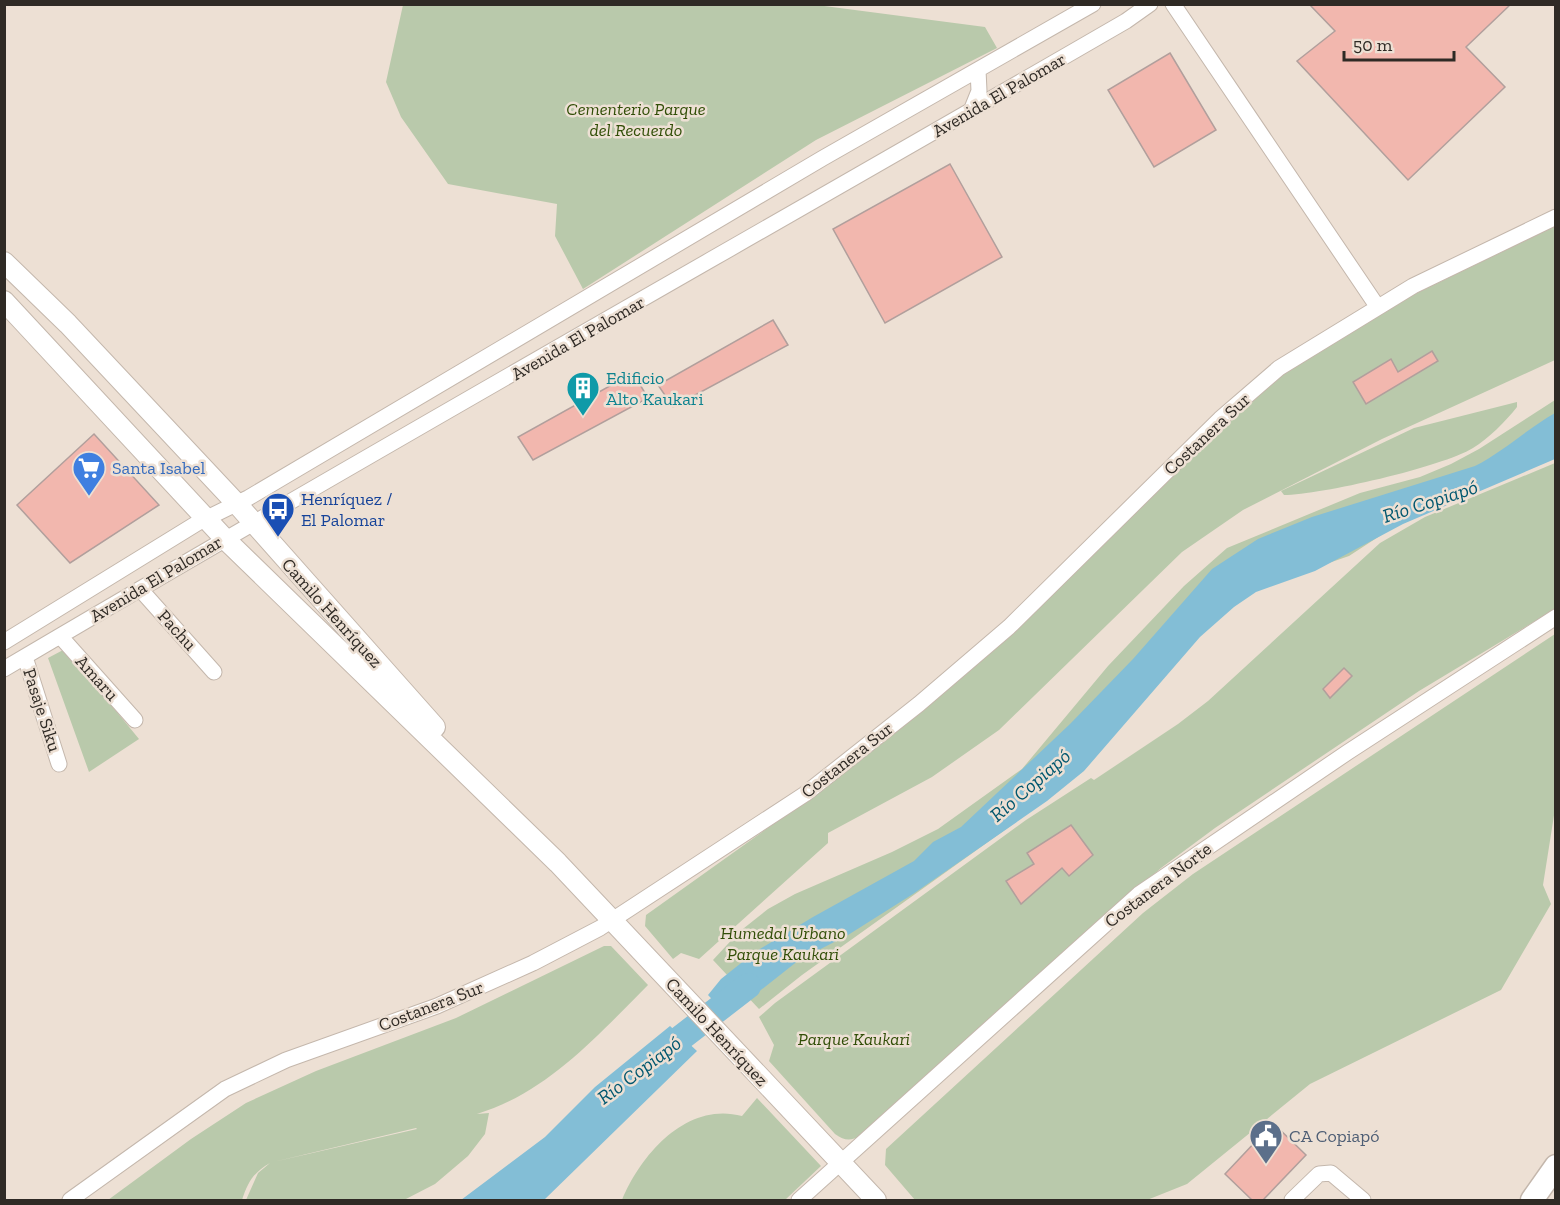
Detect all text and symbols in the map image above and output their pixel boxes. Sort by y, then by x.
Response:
scale bar [1344,24,1454,62]
text: 50 m [1353,34,1393,56]
street label: Avenida El Palomar [928,48,1070,142]
park label: Cementerio Parque del Recuerdo [566,98,706,141]
street label: Avenida El Palomar [507,291,649,385]
place label: Edificio Alto Kaukari [606,367,703,410]
building icon: Edificio Alto Kaukari [565,370,601,417]
street label: Costanera Sur [1159,388,1255,480]
supermarket icon: Santa Isabel [71,450,107,497]
place label: Santa Isabel [112,457,205,479]
water label: Río Copiapó [1379,474,1481,528]
place label: Henríquez / El Palomar [301,488,392,531]
bus stop icon: Henríquez / El Palomar [260,491,296,538]
street label: Avenida El Palomar [86,531,226,627]
street label: Camilo Henríquez [277,554,387,672]
street label: Pachu [153,605,201,655]
street label: Amaru [71,651,123,705]
street label: Pasaje Siku [18,665,66,755]
street label: Costanera Sur [797,717,897,803]
water label: Río Copiapó [985,743,1075,827]
street label: Costanera Norte [1100,838,1216,932]
park label: Humedal Urbano Parque Kaukari [720,922,846,965]
street label: Camilo Henríquez [661,973,773,1091]
street label: Costanera Sur [375,976,487,1036]
park label: Parque Kaukari [798,1028,910,1050]
water label: Río Copiapó [592,1031,686,1109]
public building icon: CA Copiapó [1248,1118,1284,1165]
place label: CA Copiapó [1289,1125,1379,1147]

